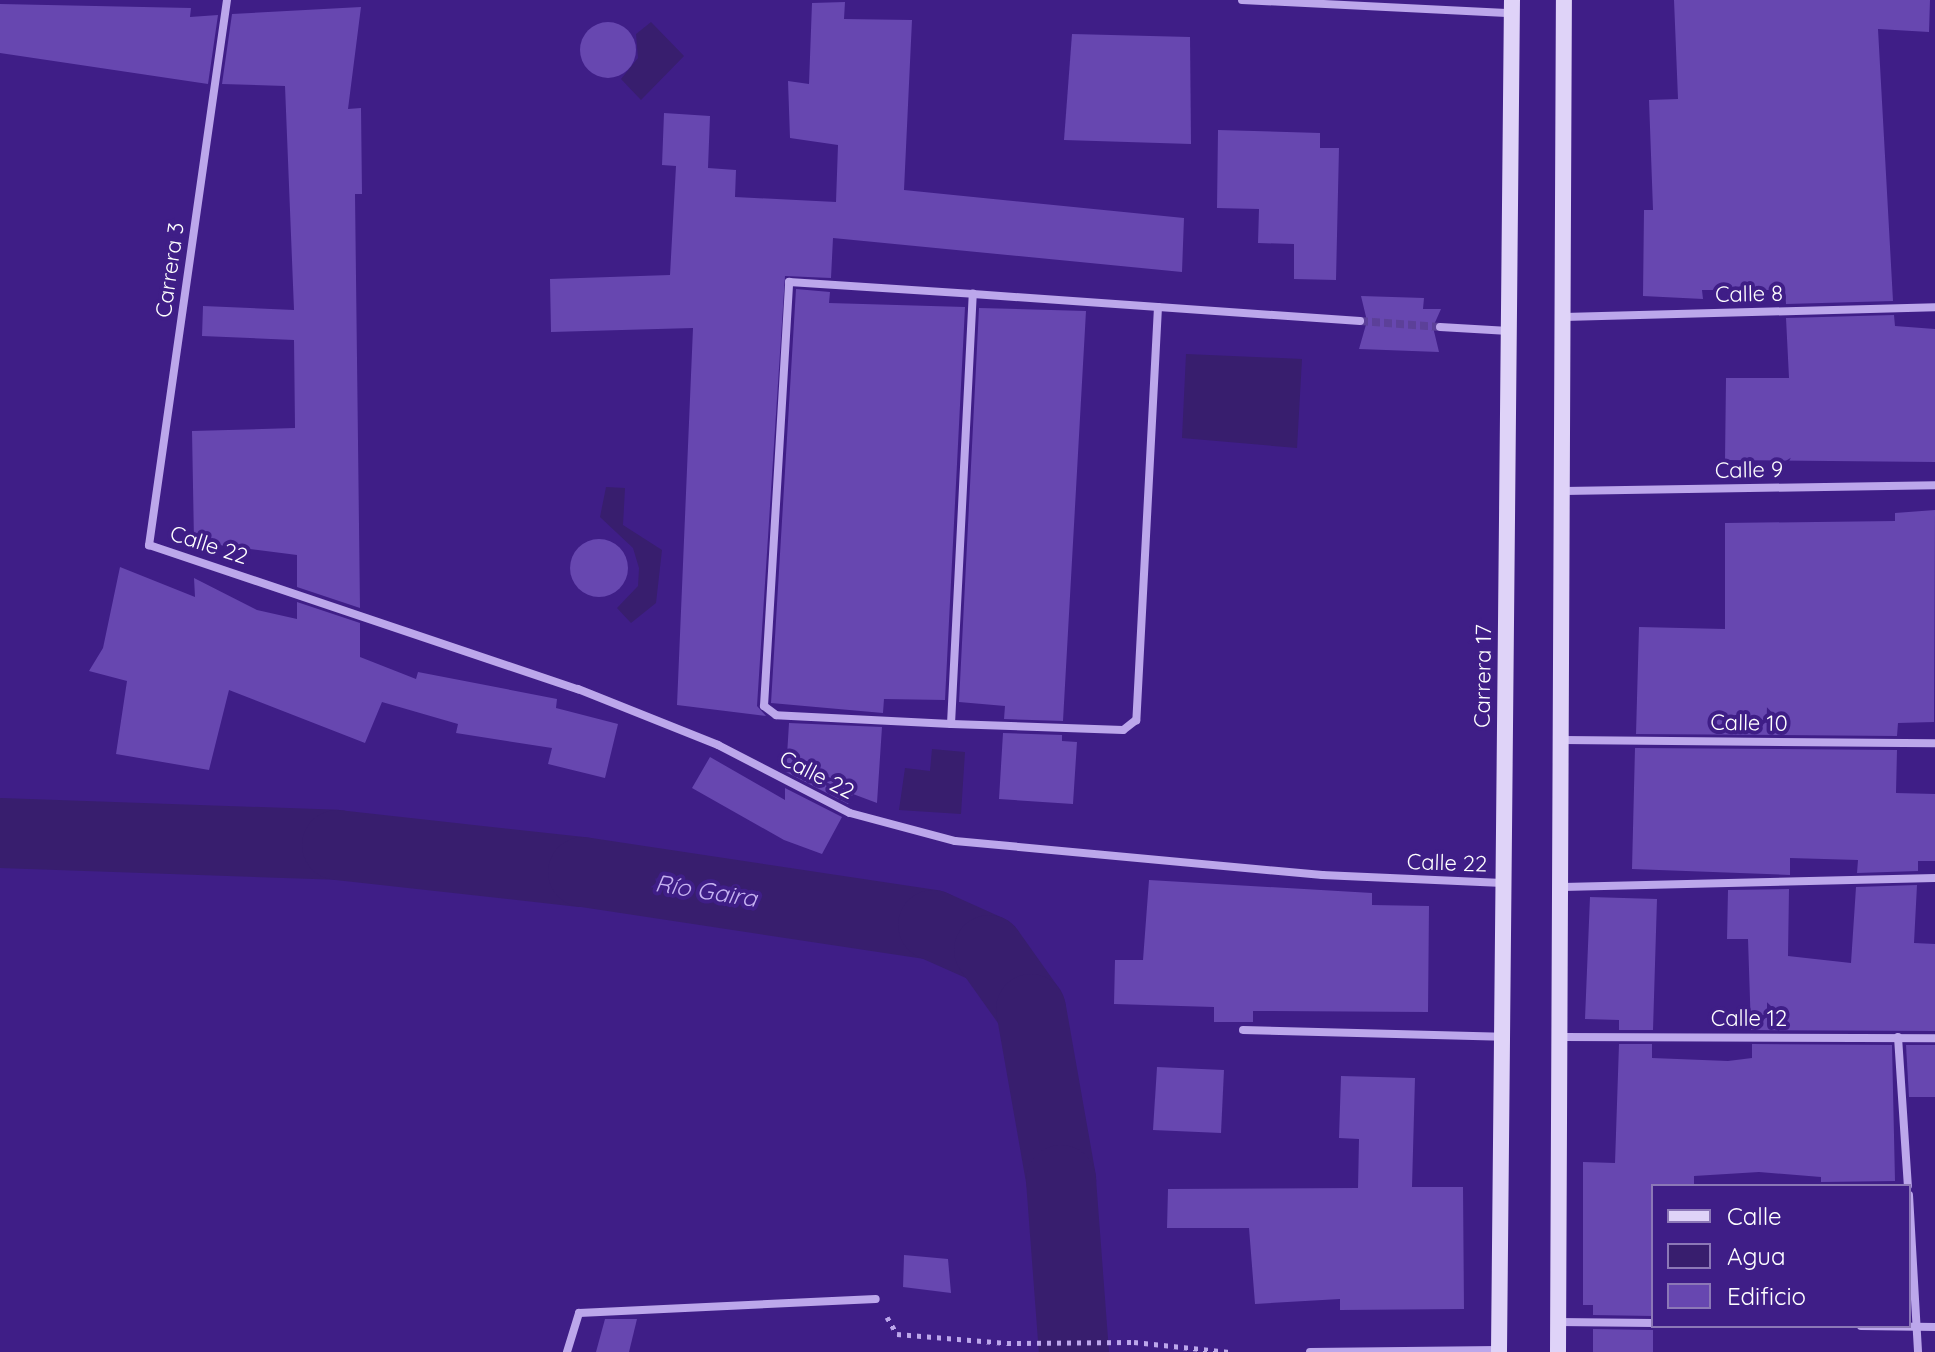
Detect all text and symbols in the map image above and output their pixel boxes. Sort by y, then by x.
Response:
street label: Carrera 3 [150,221,190,319]
street label: Calle 8 [1715,280,1783,308]
street label: Calle 9 [1715,456,1783,484]
street label: Calle 22 [167,520,251,570]
street label: Carrera 17 [1469,624,1497,728]
street label: Calle 10 [1710,709,1788,737]
street label: Calle 22 [775,745,859,805]
street label: Calle 22 [1406,848,1488,878]
water label: Río Gaira [653,869,759,913]
street label: Calle 12 [1711,1006,1787,1032]
legend [1651,1184,1911,1328]
text: Calle [1727,1201,1782,1231]
text: Agua [1727,1241,1786,1271]
text: Edificio [1727,1281,1806,1311]

